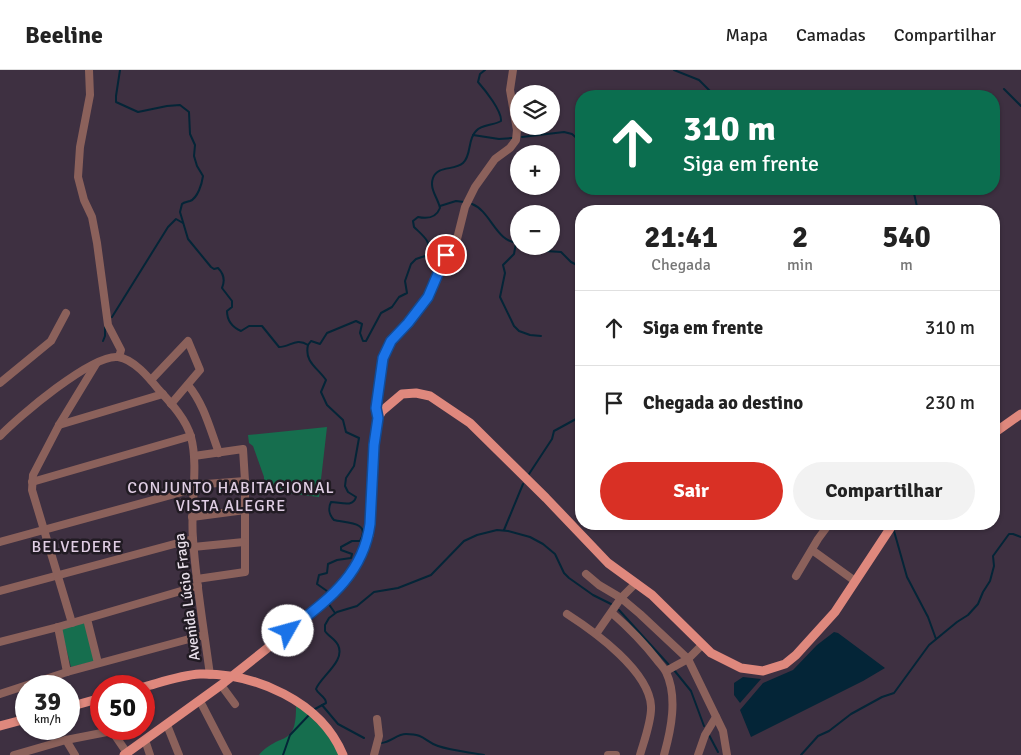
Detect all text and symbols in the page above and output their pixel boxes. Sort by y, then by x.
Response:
text: Beeline [25,20,103,50]
text: Mapa [726,24,768,46]
text: Camadas [796,24,866,46]
text: Compartilhar [894,24,996,46]
map controls [510,85,560,255]
button: layers [510,85,560,135]
text: 310 m [683,107,776,150]
icon: ahead [600,110,665,175]
button: + [510,145,560,195]
text: Siga em frente [683,150,819,177]
button: − [510,205,560,255]
text: 21:41 [644,219,718,256]
text: 2 [792,219,808,256]
text: 540 [882,219,931,256]
pin [425,234,467,276]
icon: arrive [432,241,460,269]
text: Chegada [651,255,711,275]
text: min [787,255,813,275]
text: m [900,255,913,275]
icon: ahead [600,314,628,342]
text: Siga em frente [643,316,763,340]
text: 310 m [925,316,975,340]
icon: arrive [600,389,628,417]
text: Chegada ao destino [643,391,803,415]
text: 230 m [925,391,975,415]
button: Sair [600,462,783,520]
button: Compartilhar [793,462,975,520]
district label: CONJUNTO HABITACIONAL VISTA ALEGRE [127,478,335,516]
street label: Avenida Lúcio Fraga [170,532,204,662]
district label: BELVEDERE [32,537,122,557]
position arrow [261,604,313,656]
speed limit sign: 50 [90,675,155,740]
text: 39 [34,686,61,717]
text: km/h [34,712,61,727]

